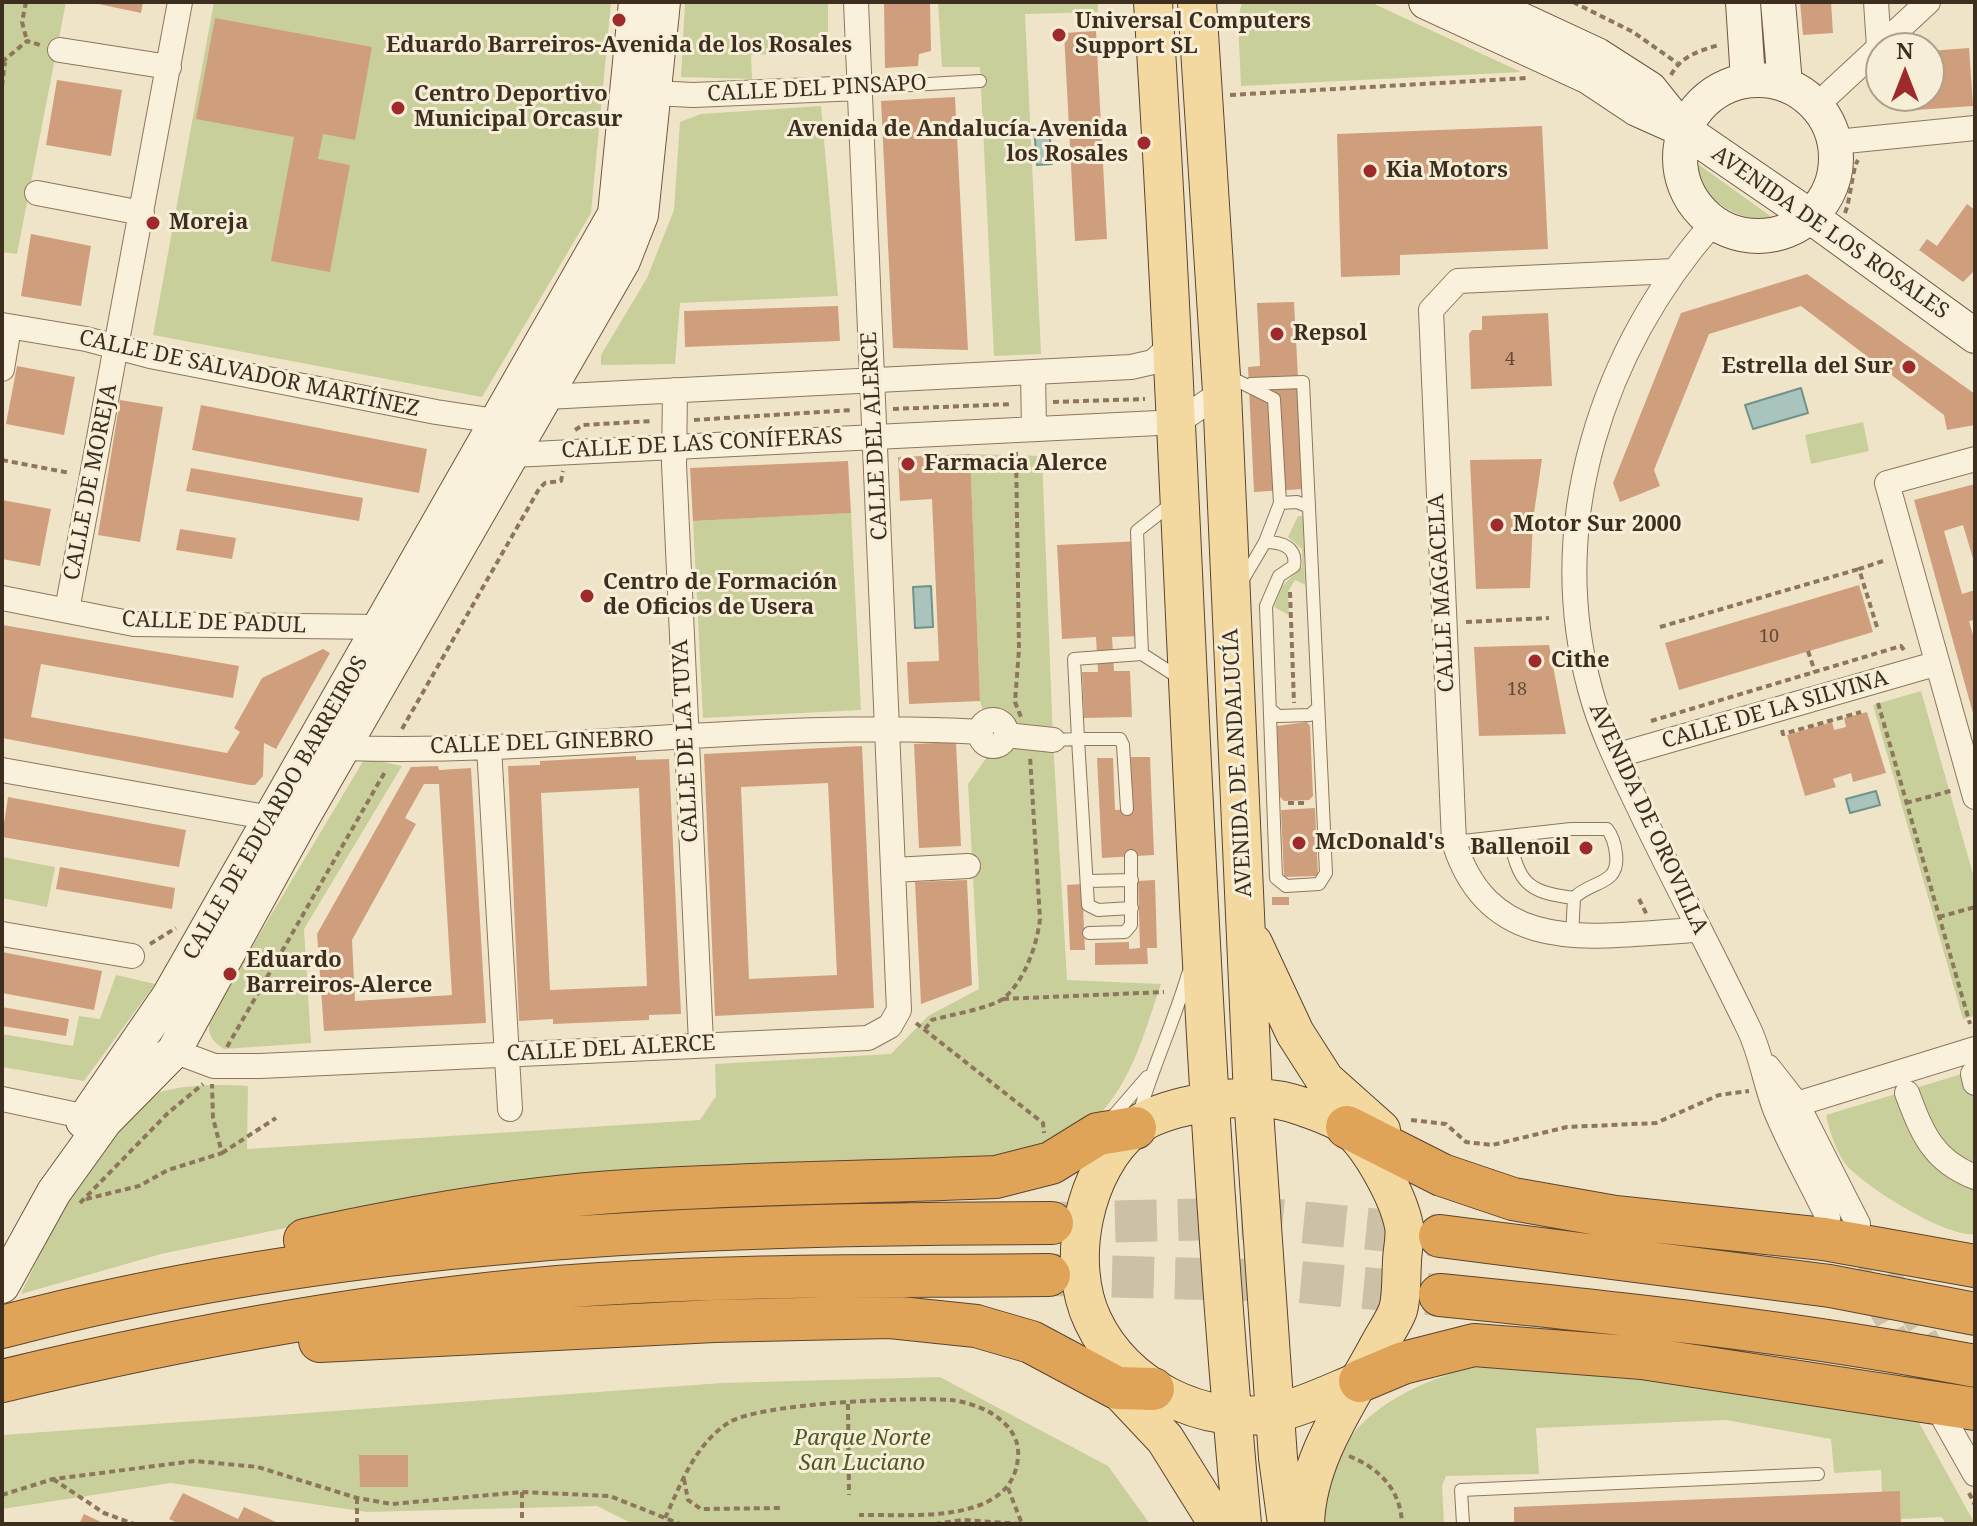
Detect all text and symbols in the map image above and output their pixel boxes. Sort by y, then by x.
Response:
place label: Universal Computers Support SL [1075,9,1311,60]
marker: Eduardo Barreiros-Avenida de los Rosales [610,11,628,29]
marker: Universal Computers Support SL [1050,26,1068,44]
north arrow [1865,32,1945,112]
place label: Eduardo Barreiros-Avenida de los Rosales [386,33,852,59]
text: N [1896,35,1914,65]
street label: CALLE DEL PINSAPO [707,70,927,108]
place label: Centro Deportivo Municipal Orcasur [414,82,623,134]
marker: Centro Deportivo Municipal Orcasur [389,99,407,117]
place label: Avenida de Andalucía-Avenida los Rosales [787,117,1128,168]
marker: Avenida de Andalucía-Avenida los Rosales [1135,134,1153,152]
street label: AVENIDA DE LOS ROSALES [1706,141,1954,325]
place label: Kia Motors [1386,158,1508,184]
marker: Kia Motors [1361,162,1379,180]
place label: Moreja [169,210,248,236]
marker: Moreja [144,214,162,232]
place label: Repsol [1293,321,1367,347]
street label: CALLE DE SALVADOR MARTÍNEZ [76,325,422,423]
marker: Repsol [1268,325,1286,343]
street label: CALLE DEL ALERCE [856,331,894,541]
house number: 4 [1505,349,1515,371]
place label: Estrella del Sur [1721,354,1893,380]
marker: Estrella del Sur [1900,358,1918,376]
street label: CALLE DE MOREJA [59,381,123,583]
street label: CALLE DE LAS CONÍFERAS [561,423,843,465]
place label: Farmacia Alerce [924,451,1107,477]
marker: Farmacia Alerce [899,455,917,473]
street label: CALLE MAGACELA [1424,493,1460,693]
place label: Motor Sur 2000 [1513,512,1681,538]
marker: Motor Sur 2000 [1488,516,1506,534]
place label: Centro de Formación de Oficios de Usera [603,570,837,622]
marker: Centro de Formación de Oficios de Usera [578,587,596,605]
street label: CALLE DE PADUL [121,607,307,639]
house number: 10 [1759,626,1779,648]
street label: AVENIDA DE ANDALUCÍA [1218,628,1258,898]
street label: CALLE DE LA TUYA [668,639,704,843]
place label: Cithe [1551,648,1610,674]
street label: CALLE DE EDUARDO BARREIROS [178,651,374,965]
marker: Cithe [1526,652,1544,670]
street label: CALLE DE LA SILVINA [1659,665,1891,755]
house number: 18 [1507,679,1527,701]
street label: AVENIDA DE OROVILLA [1583,699,1713,939]
street label: CALLE DEL GINEBRO [430,726,654,760]
place label: McDonald's [1315,830,1445,856]
marker: McDonald's [1290,834,1308,852]
place label: Ballenoil [1470,835,1570,861]
marker: Ballenoil [1577,839,1595,857]
place label: Eduardo Barreiros-Alerce [246,948,432,1000]
marker: Eduardo Barreiros-Alerce [221,965,239,983]
street label: CALLE DEL ALERCE [506,1030,716,1068]
park label: Parque Norte San Luciano [794,1426,930,1478]

